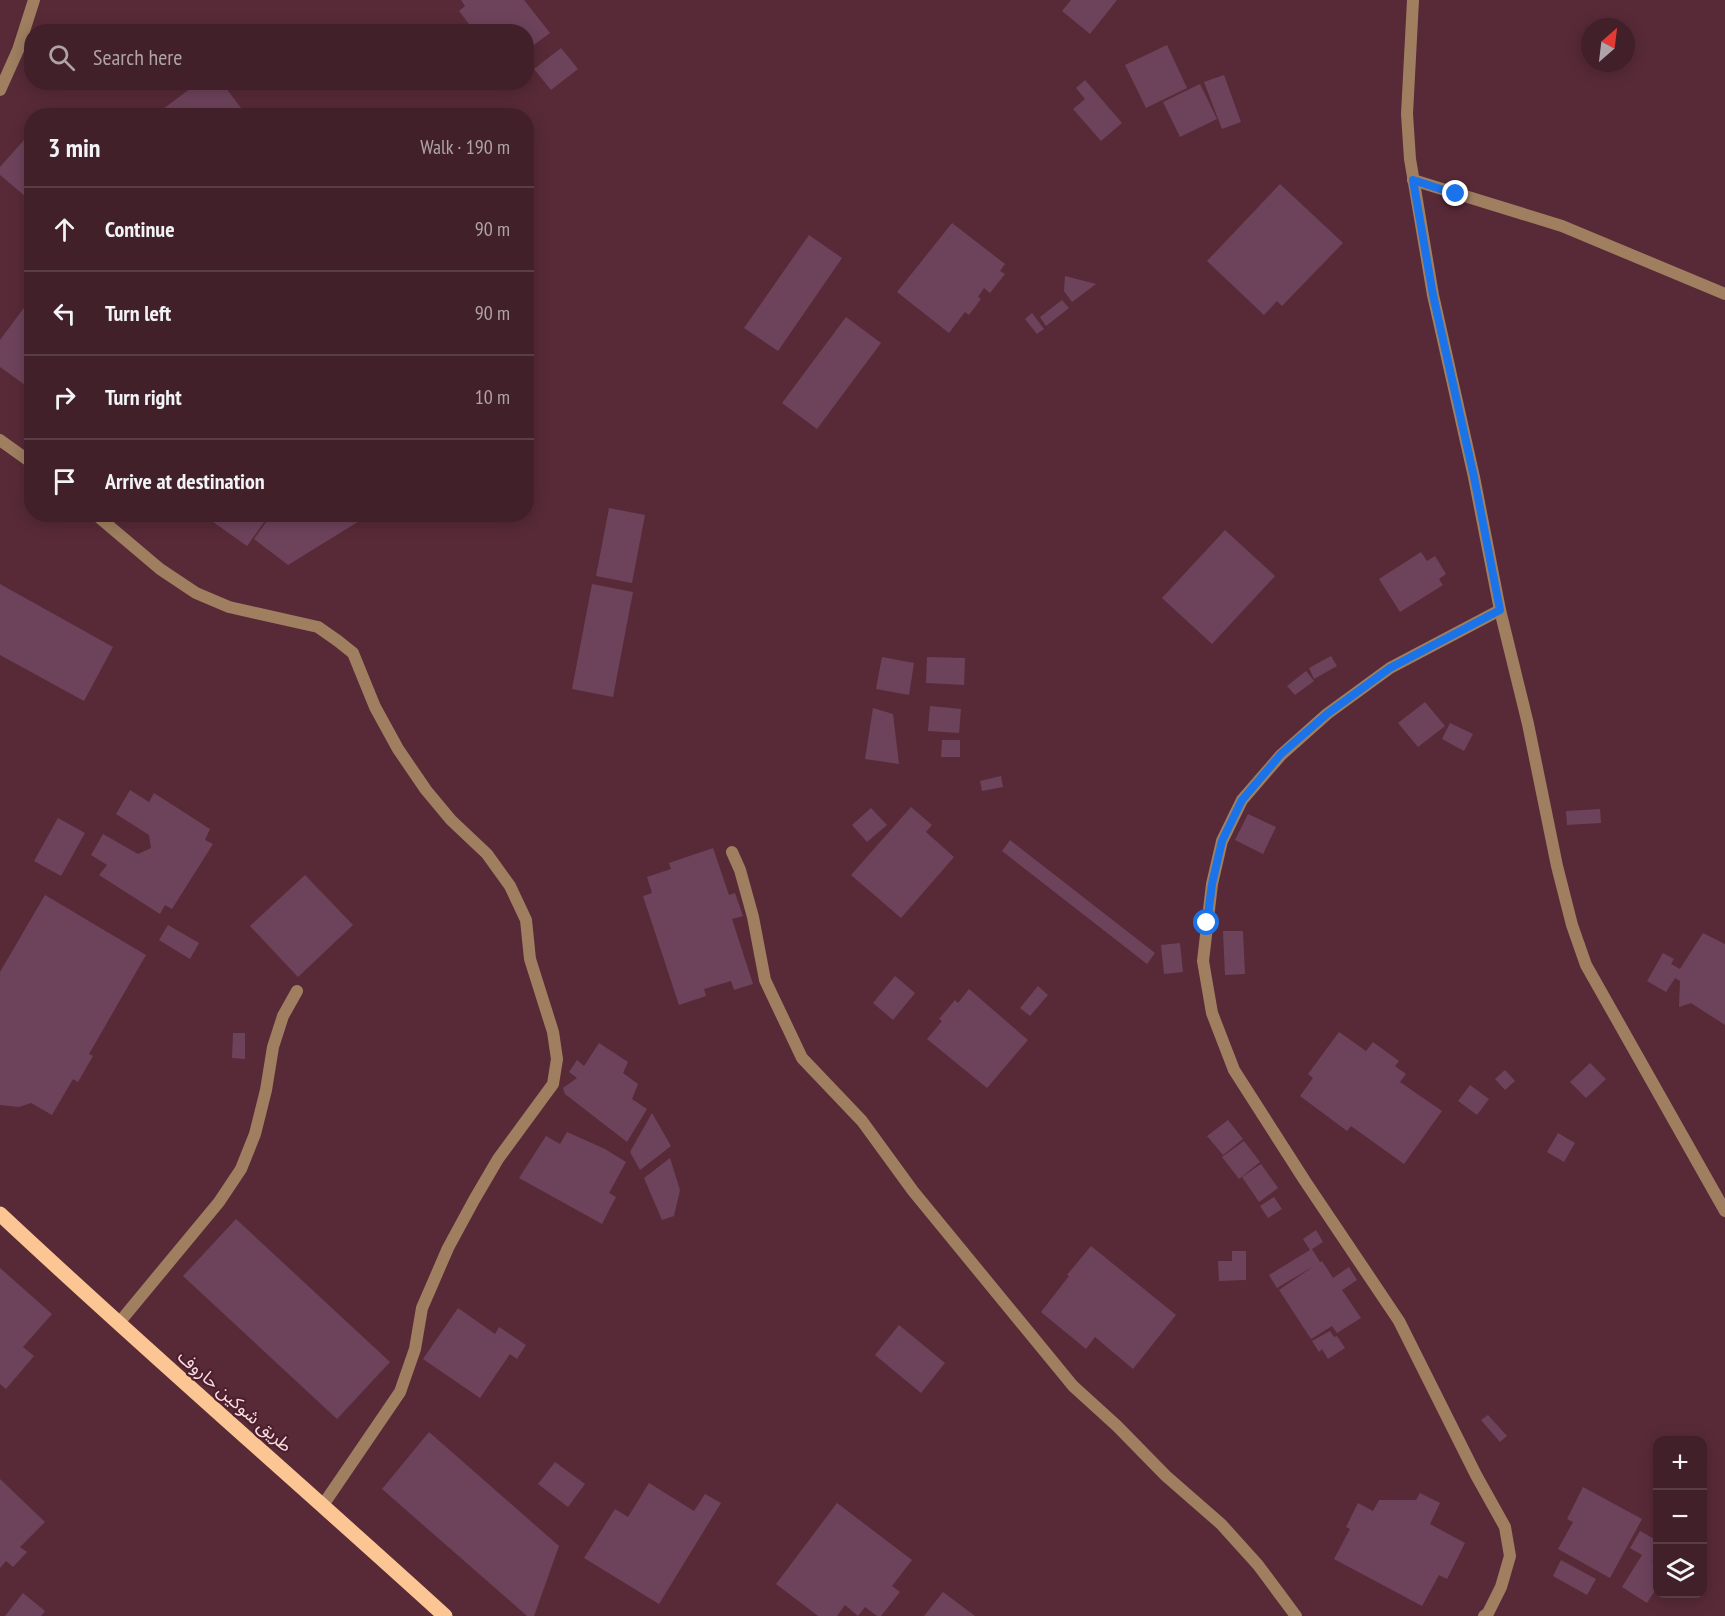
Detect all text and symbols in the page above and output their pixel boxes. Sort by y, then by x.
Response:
north arrow [1581,18,1635,72]
search box [24,24,534,90]
icon: search [45,41,78,74]
text: Search here [93,43,182,71]
text: 3 min [48,131,101,164]
text: Walk · 190 m [420,134,510,160]
route end [1442,180,1468,206]
icon: ahead [48,213,81,246]
text: Continue [105,215,175,243]
text: 90 m [475,216,510,242]
icon: left [48,297,81,330]
text: Turn left [105,299,171,327]
text: 90 m [475,300,510,326]
icon: right [48,381,81,414]
text: Turn right [105,383,182,411]
text: 10 m [475,384,510,410]
icon: arrive [48,465,81,498]
text: Arrive at destination [105,467,265,495]
route start [1193,909,1219,935]
street label: طريق شوكين حاروف [173,1345,297,1457]
map controls [1653,1436,1707,1598]
button: + [1653,1436,1707,1490]
button: − [1653,1490,1707,1544]
button: layers [1653,1544,1707,1598]

